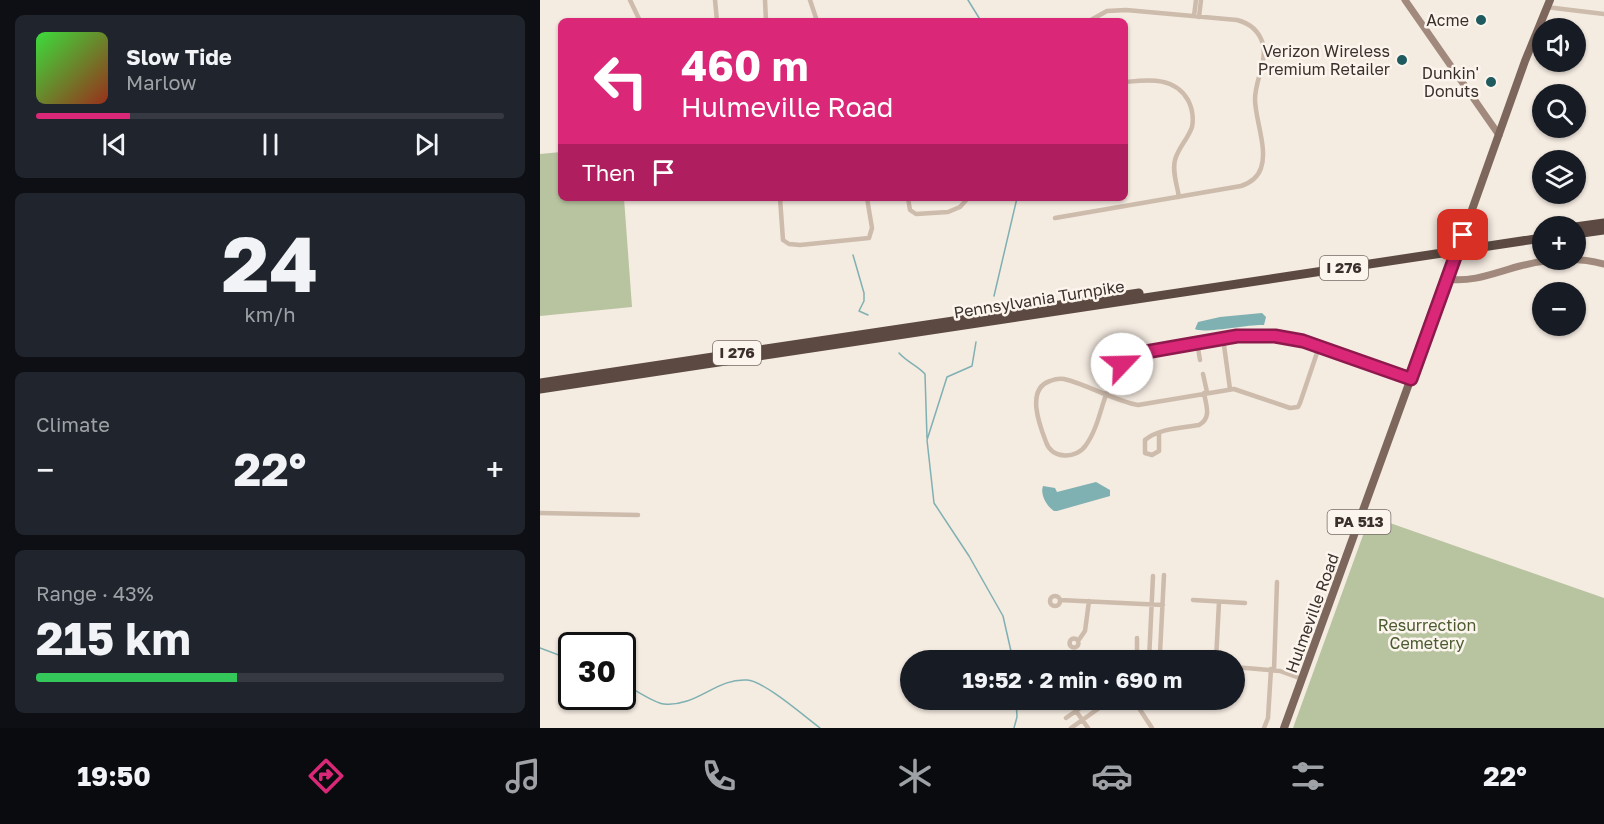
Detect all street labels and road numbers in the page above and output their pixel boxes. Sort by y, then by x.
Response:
road number: I 276 [1320,256,1368,280]
street label: Pennsylvania Turnpike [952,276,1126,322]
road number: I 276 [713,341,761,365]
road number: PA 513 [1328,510,1390,534]
street label: Hulmeville Road [1281,550,1343,676]

